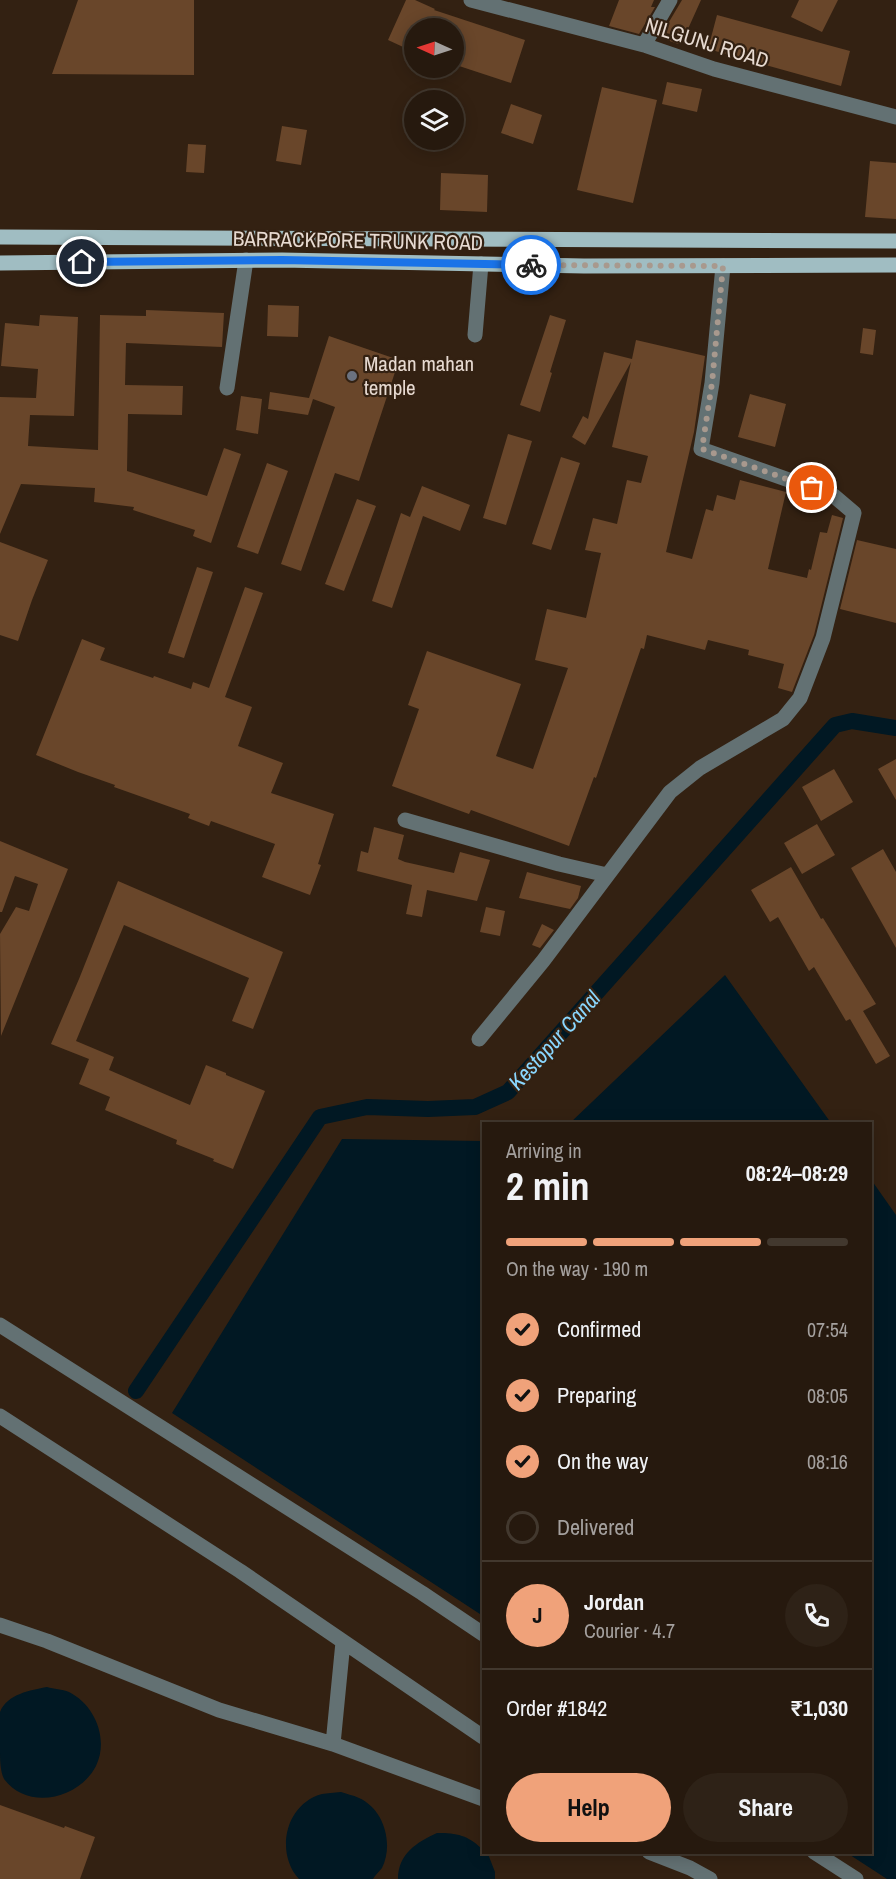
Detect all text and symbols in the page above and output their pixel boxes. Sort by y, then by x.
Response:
street label: NILGUNJ ROAD [642,10,773,75]
north arrow [404,18,464,78]
map controls [404,18,464,150]
button: layers [404,90,464,150]
street label: BARRACKPORE TRUNK ROAD [233,224,483,257]
courier [501,235,561,295]
pin [56,236,107,287]
icon: home [65,245,98,278]
icon: bike [515,249,548,282]
place label: Madan mahan temple [364,349,474,402]
marker: Madan mahan temple [345,369,359,383]
pin [786,462,837,513]
icon: bag [795,471,828,504]
water label: Kestopur Canal [501,983,607,1096]
text: Arriving in [506,1137,582,1164]
text: 08:24–08:29 [746,1158,848,1188]
text: 2 min [506,1160,590,1212]
text: On the way · 190 m [506,1255,648,1282]
icon: check [506,1313,539,1346]
text: Confirmed [557,1314,641,1344]
text: 07:54 [807,1316,848,1343]
icon: check [506,1379,539,1412]
text: Preparing [557,1380,636,1410]
text: 08:05 [807,1382,848,1409]
icon: check [506,1445,539,1478]
text: On the way [557,1446,648,1476]
text: 08:16 [807,1448,848,1475]
text: Delivered [557,1512,634,1542]
button: phone [785,1584,848,1647]
text: Jordan [584,1587,644,1617]
text: J [532,1600,543,1630]
text: Courier · 4.7 [584,1617,675,1644]
text: Order #1842 [506,1693,607,1723]
text: ₹1,030 [790,1693,848,1723]
button: Help [506,1773,671,1842]
button: Share [683,1773,848,1842]

